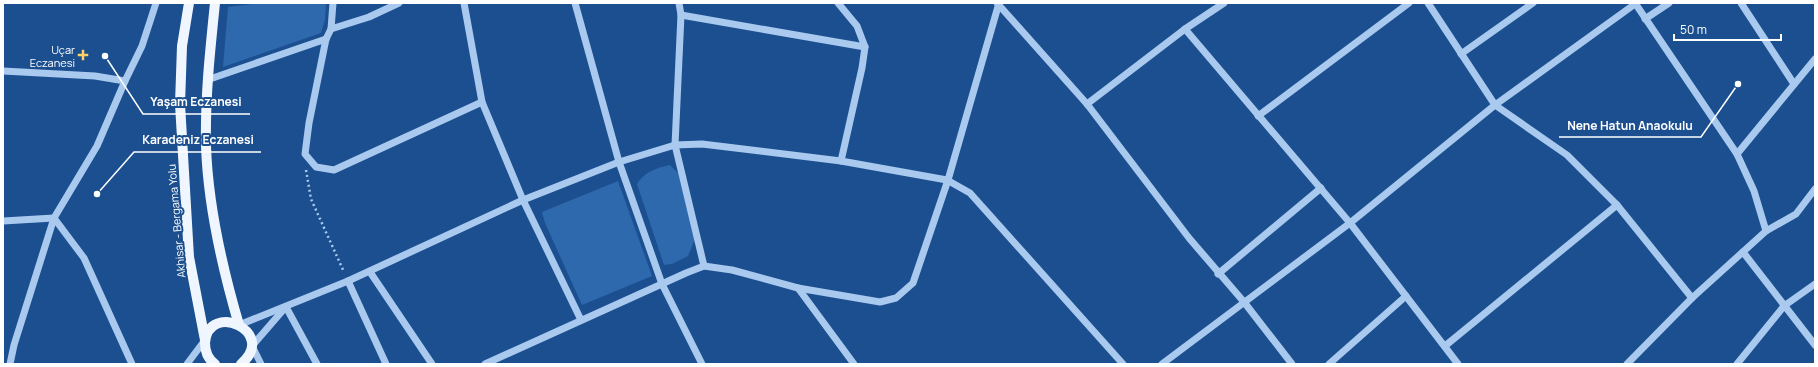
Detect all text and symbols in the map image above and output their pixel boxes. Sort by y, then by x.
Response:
scale bar [1674,16,1781,42]
text: 50 m [1680,21,1707,38]
place label: Uçar Eczanesi [30,42,75,70]
marker: Uçar Eczanesi [78,50,88,60]
callout: Yaşam Eczanesi [143,90,250,114]
text: Yaşam Eczanesi [150,93,242,110]
callout: Nene Hatun Anaokulu [1559,113,1701,137]
text: Nene Hatun Anaokulu [1567,117,1693,134]
callout: Karadeniz Eczanesi [134,128,261,152]
text: Karadeniz Eczanesi [142,131,254,148]
street label: Akhisar - Bergama Yolu [164,163,188,279]

